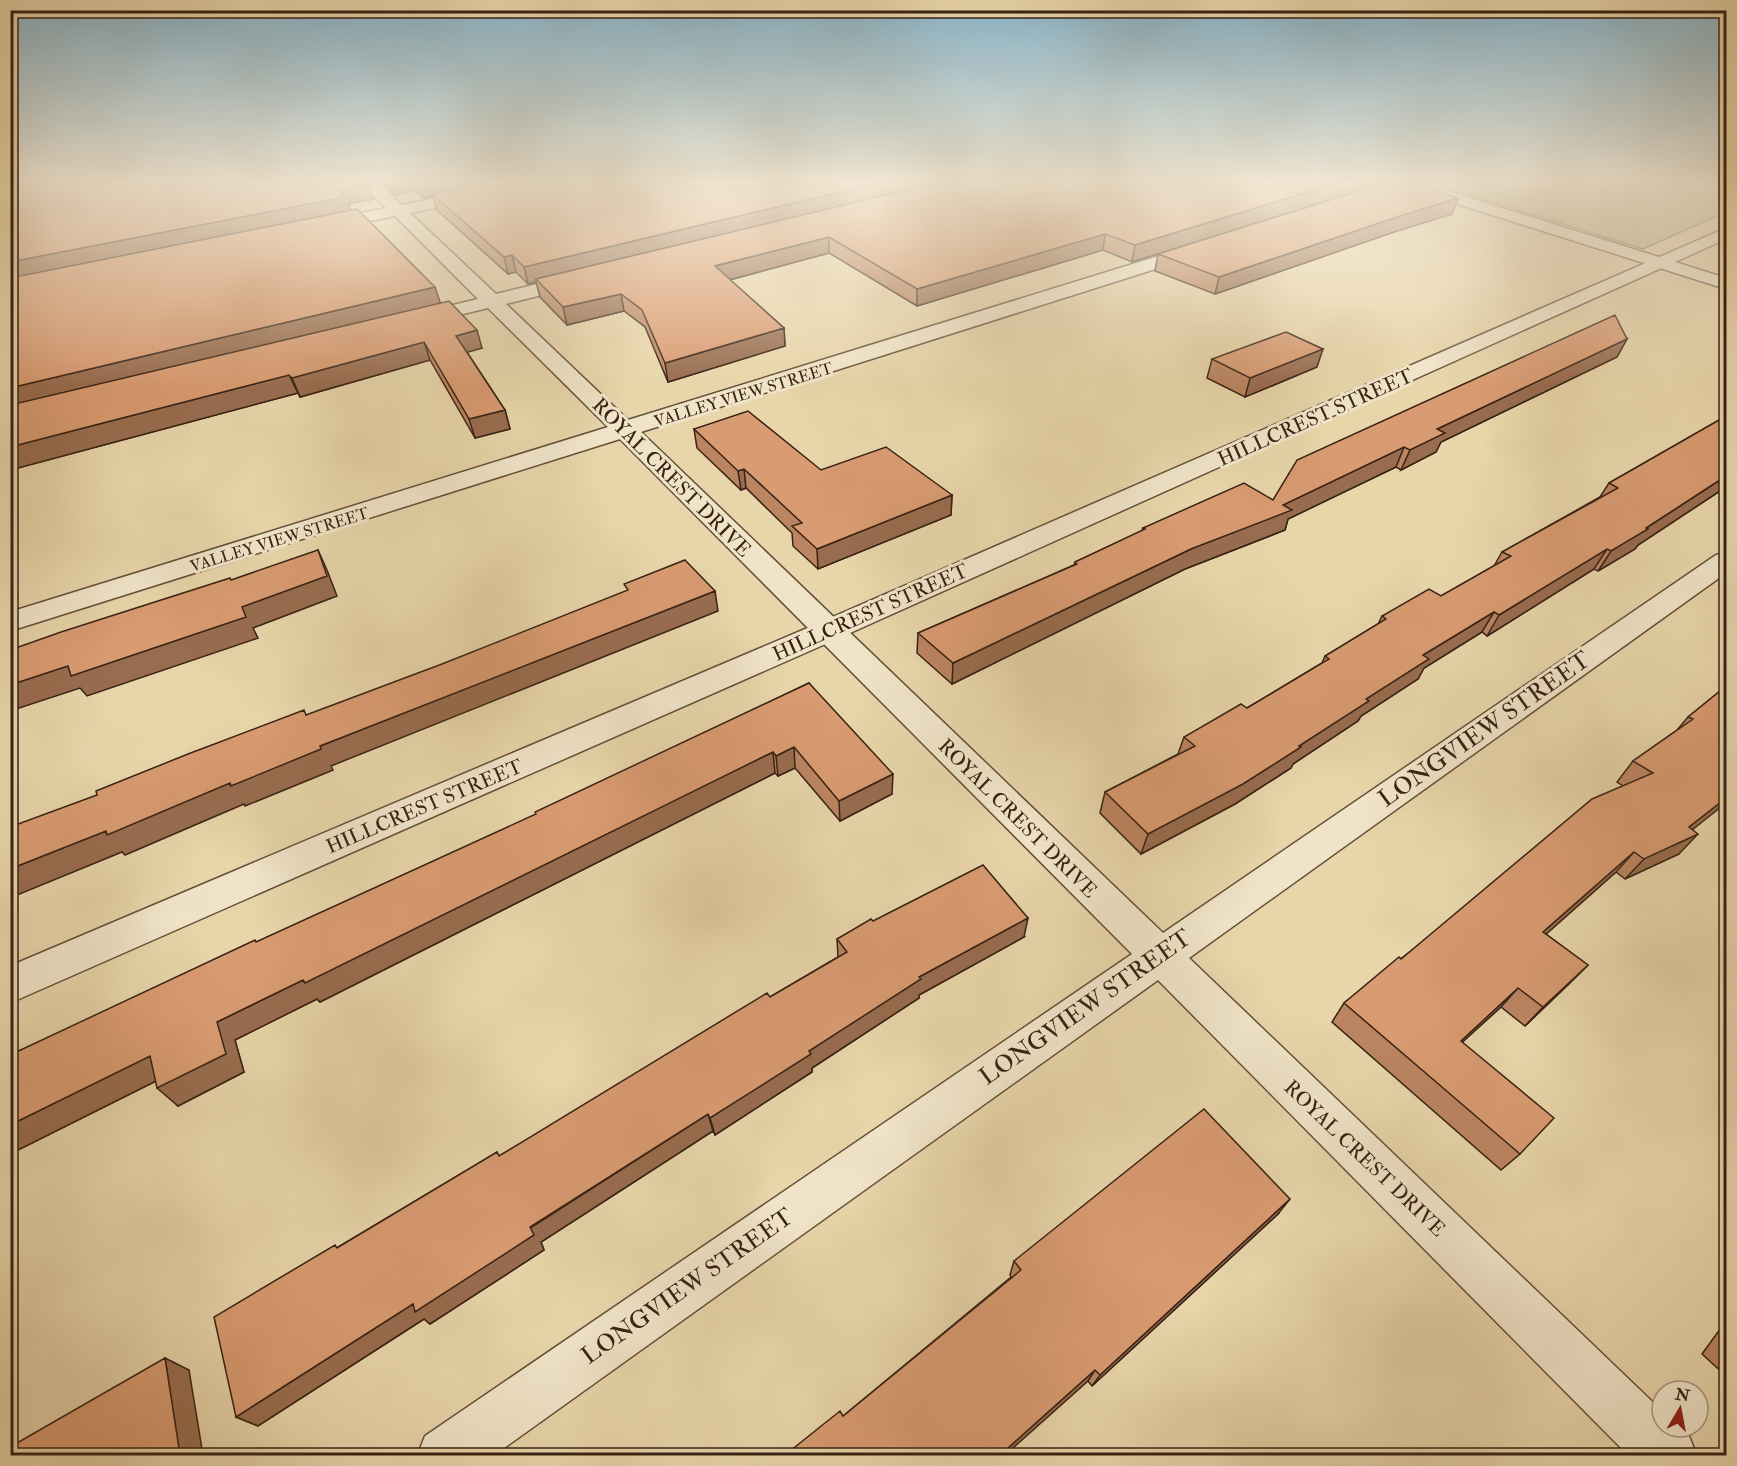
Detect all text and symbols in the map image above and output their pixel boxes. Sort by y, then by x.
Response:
street label: VALLEY VIEW STREET [652,358,835,432]
street label: HILLCREST STREET [1214,363,1417,472]
street label: ROYAL CREST DRIVE [587,393,756,562]
street label: VALLEY VIEW STREET [188,503,371,577]
street label: HILLCREST STREET [769,558,972,667]
street label: LONGVIEW STREET [1372,644,1596,814]
street label: ROYAL CREST DRIVE [933,734,1102,903]
street label: HILLCREST STREET [322,754,526,859]
street label: LONGVIEW STREET [973,922,1197,1092]
street label: ROYAL CREST DRIVE [1279,1075,1451,1242]
street label: LONGVIEW STREET [575,1201,799,1371]
north arrow [1650,1379,1710,1439]
text: N [1673,1384,1692,1406]

